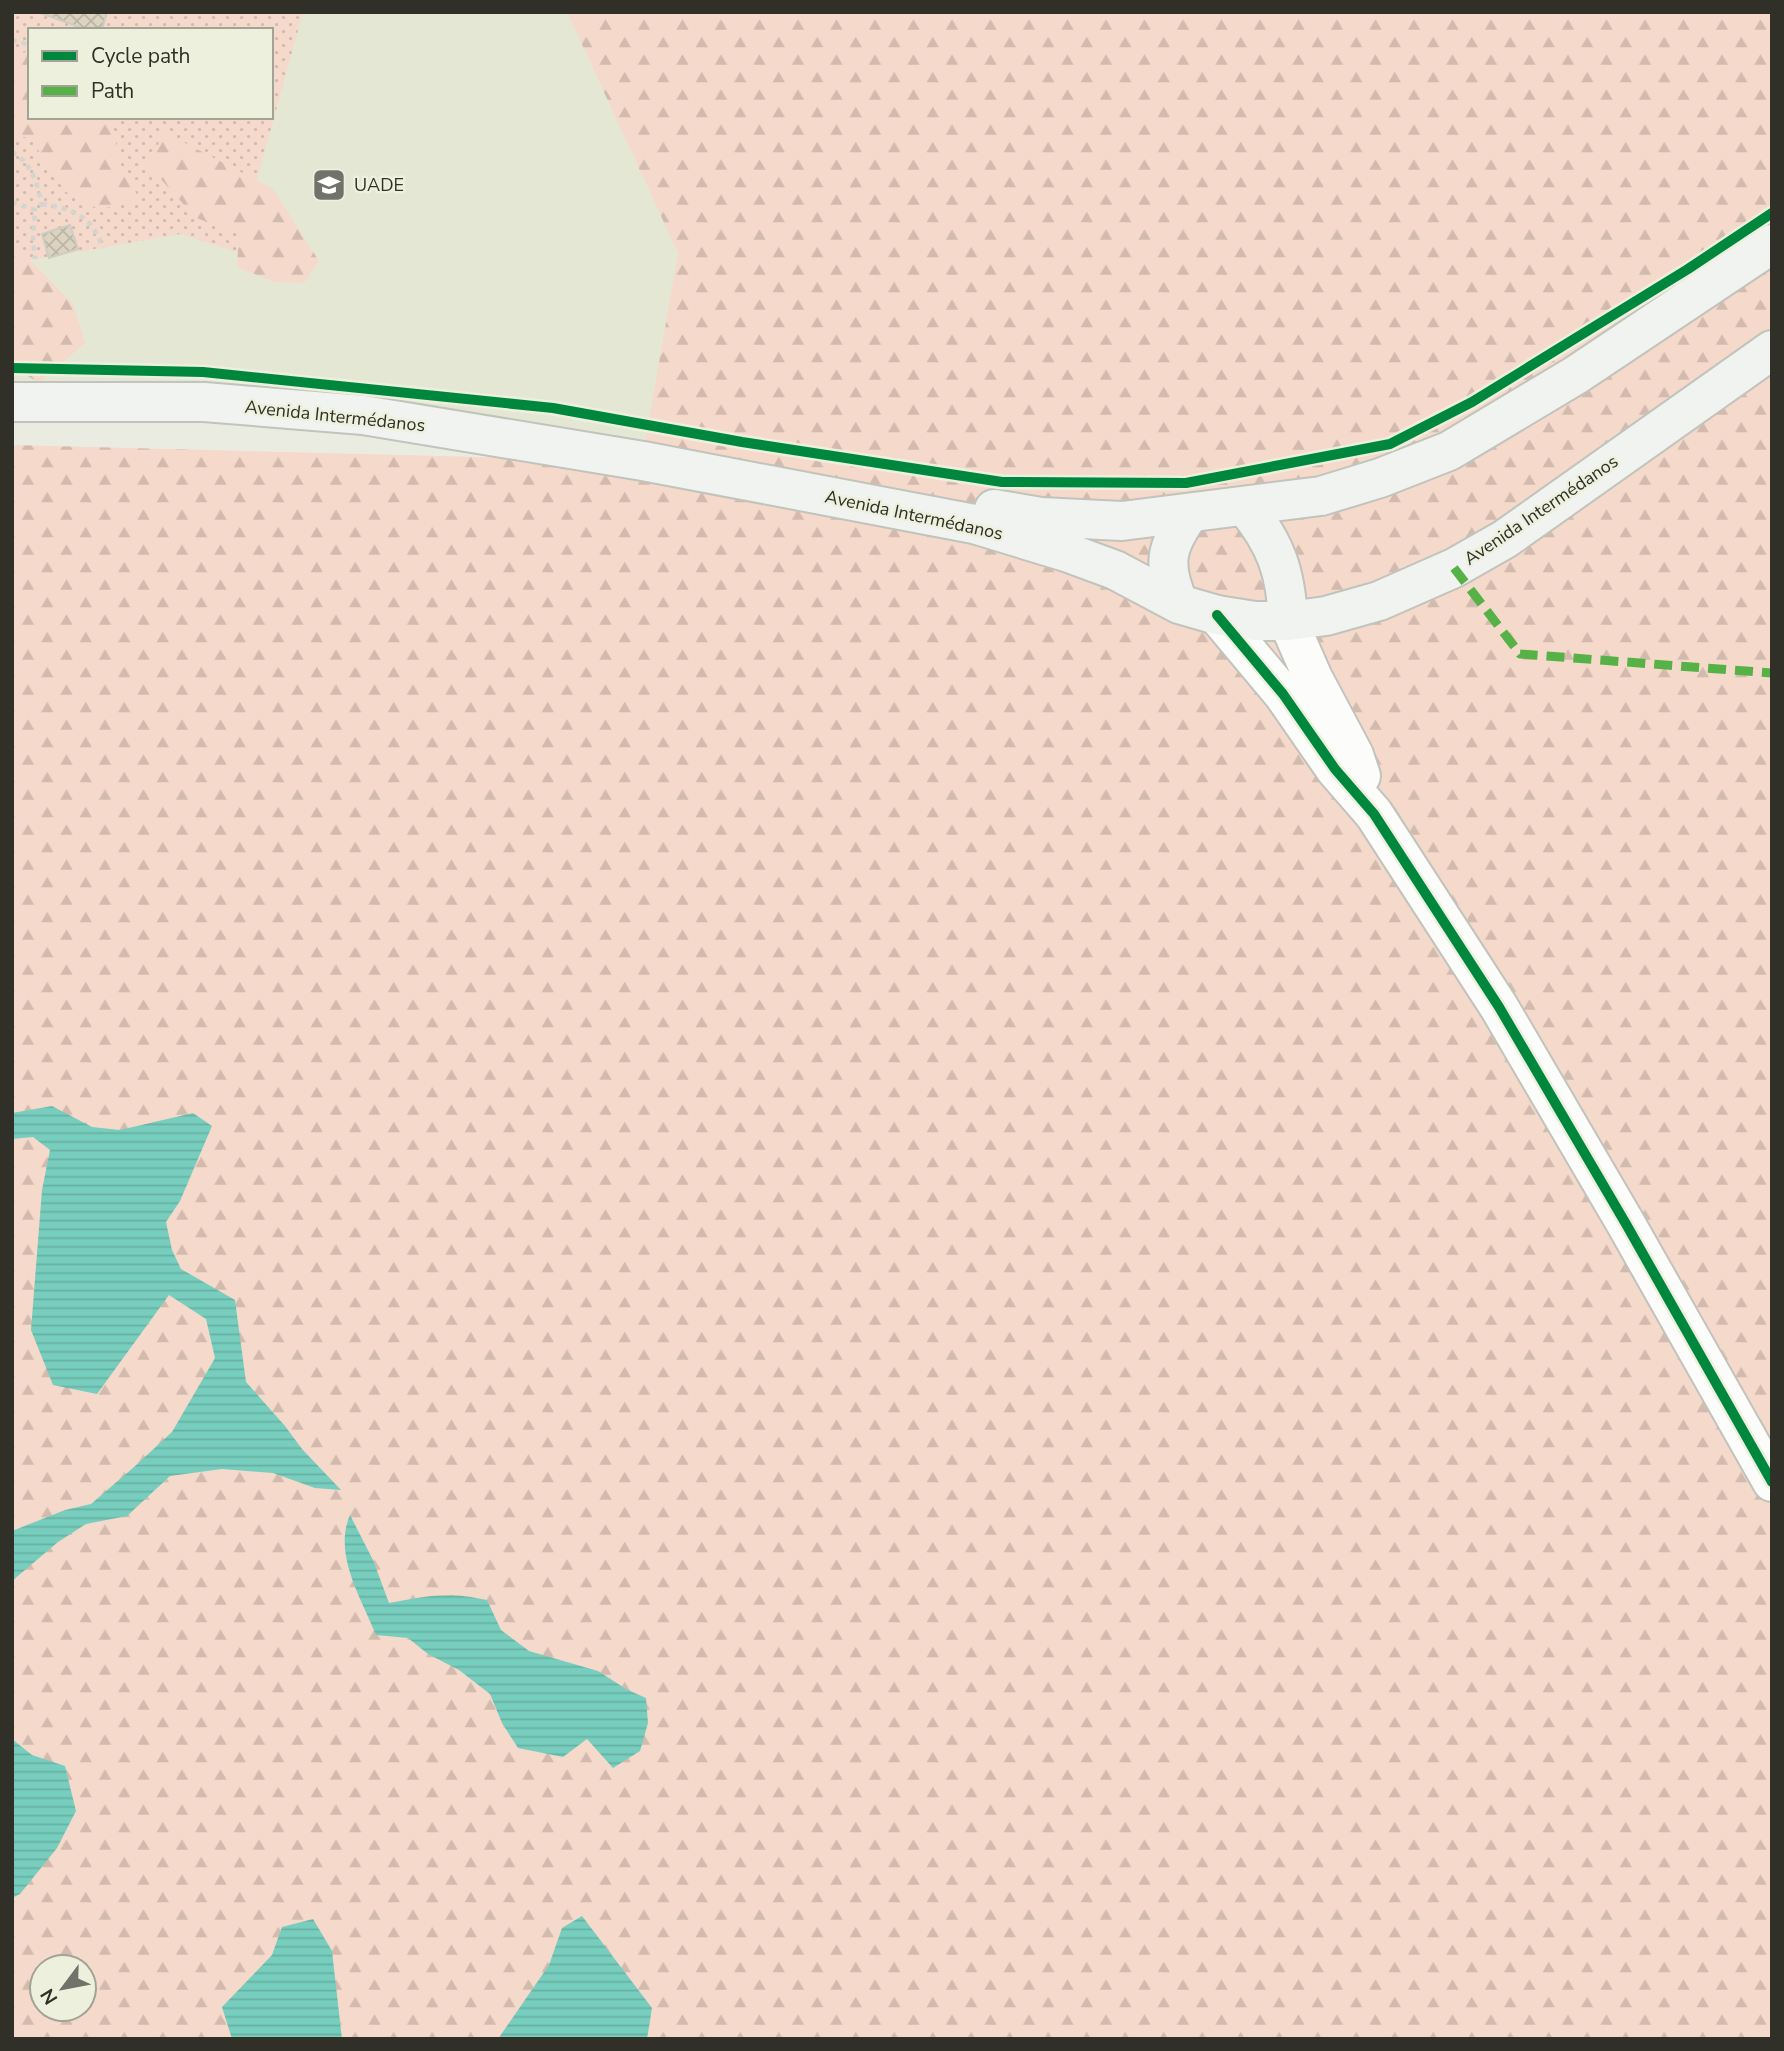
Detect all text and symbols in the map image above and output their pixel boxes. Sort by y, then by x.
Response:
legend [28,28,273,119]
text: Cycle path [91,42,190,70]
text: Path [91,77,134,105]
school or university icon: UADE [310,166,348,204]
place label: UADE [354,173,404,197]
street label: Avenida Intermédanos [244,395,426,437]
street label: Avenida Intermédanos [1459,449,1623,571]
street label: Avenida Intermédanos [823,484,1005,546]
north arrow [28,1953,98,2023]
text: N [35,1984,64,2009]

